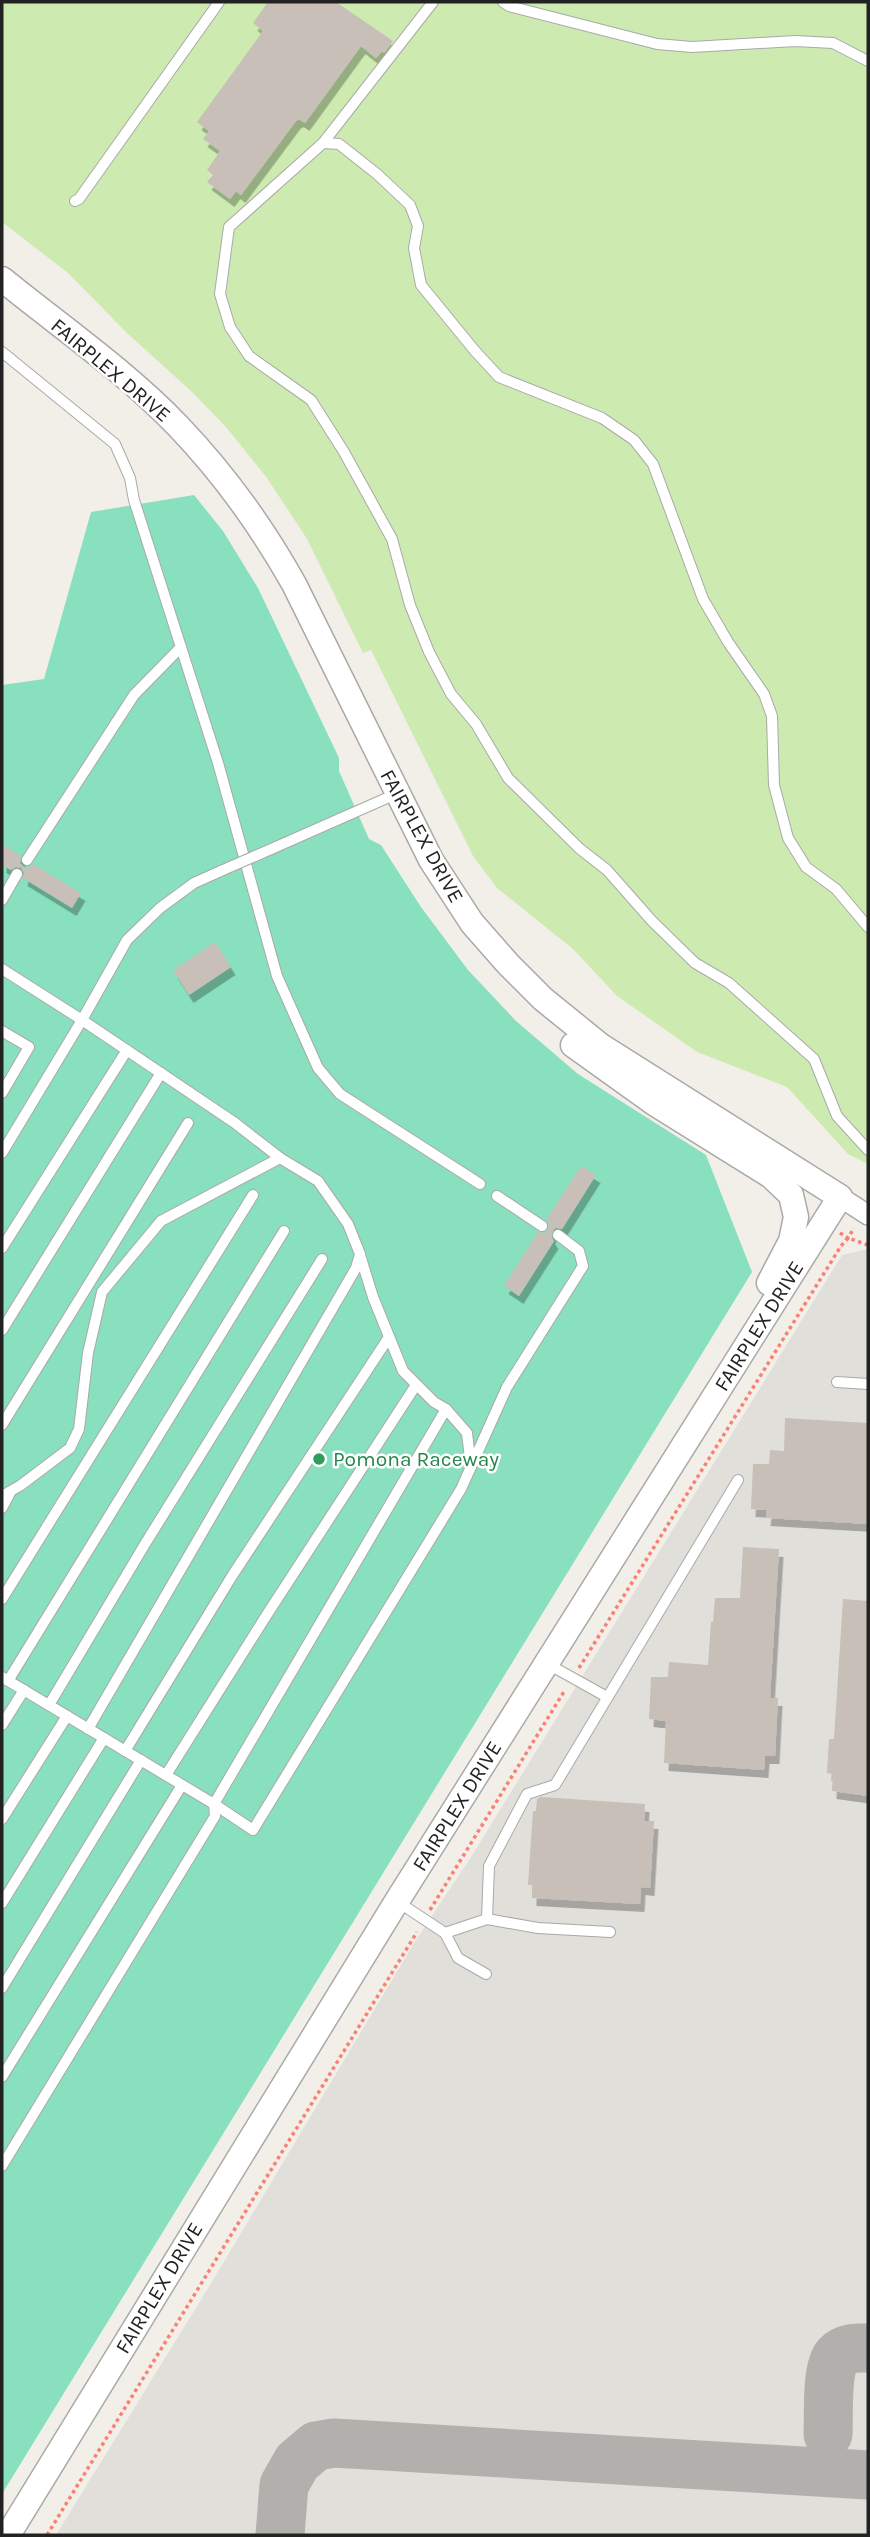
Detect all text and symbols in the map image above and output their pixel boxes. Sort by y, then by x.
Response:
street label: FAIRPLEX DRIVE [46,313,176,427]
street label: FAIRPLEX DRIVE [375,765,469,907]
street label: FAIRPLEX DRIVE [709,1257,809,1395]
place label: Pomona Raceway [333,1447,499,1471]
marker: Pomona Raceway [311,1451,327,1467]
street label: FAIRPLEX DRIVE [407,1737,507,1875]
street label: FAIRPLEX DRIVE [110,2218,208,2358]

